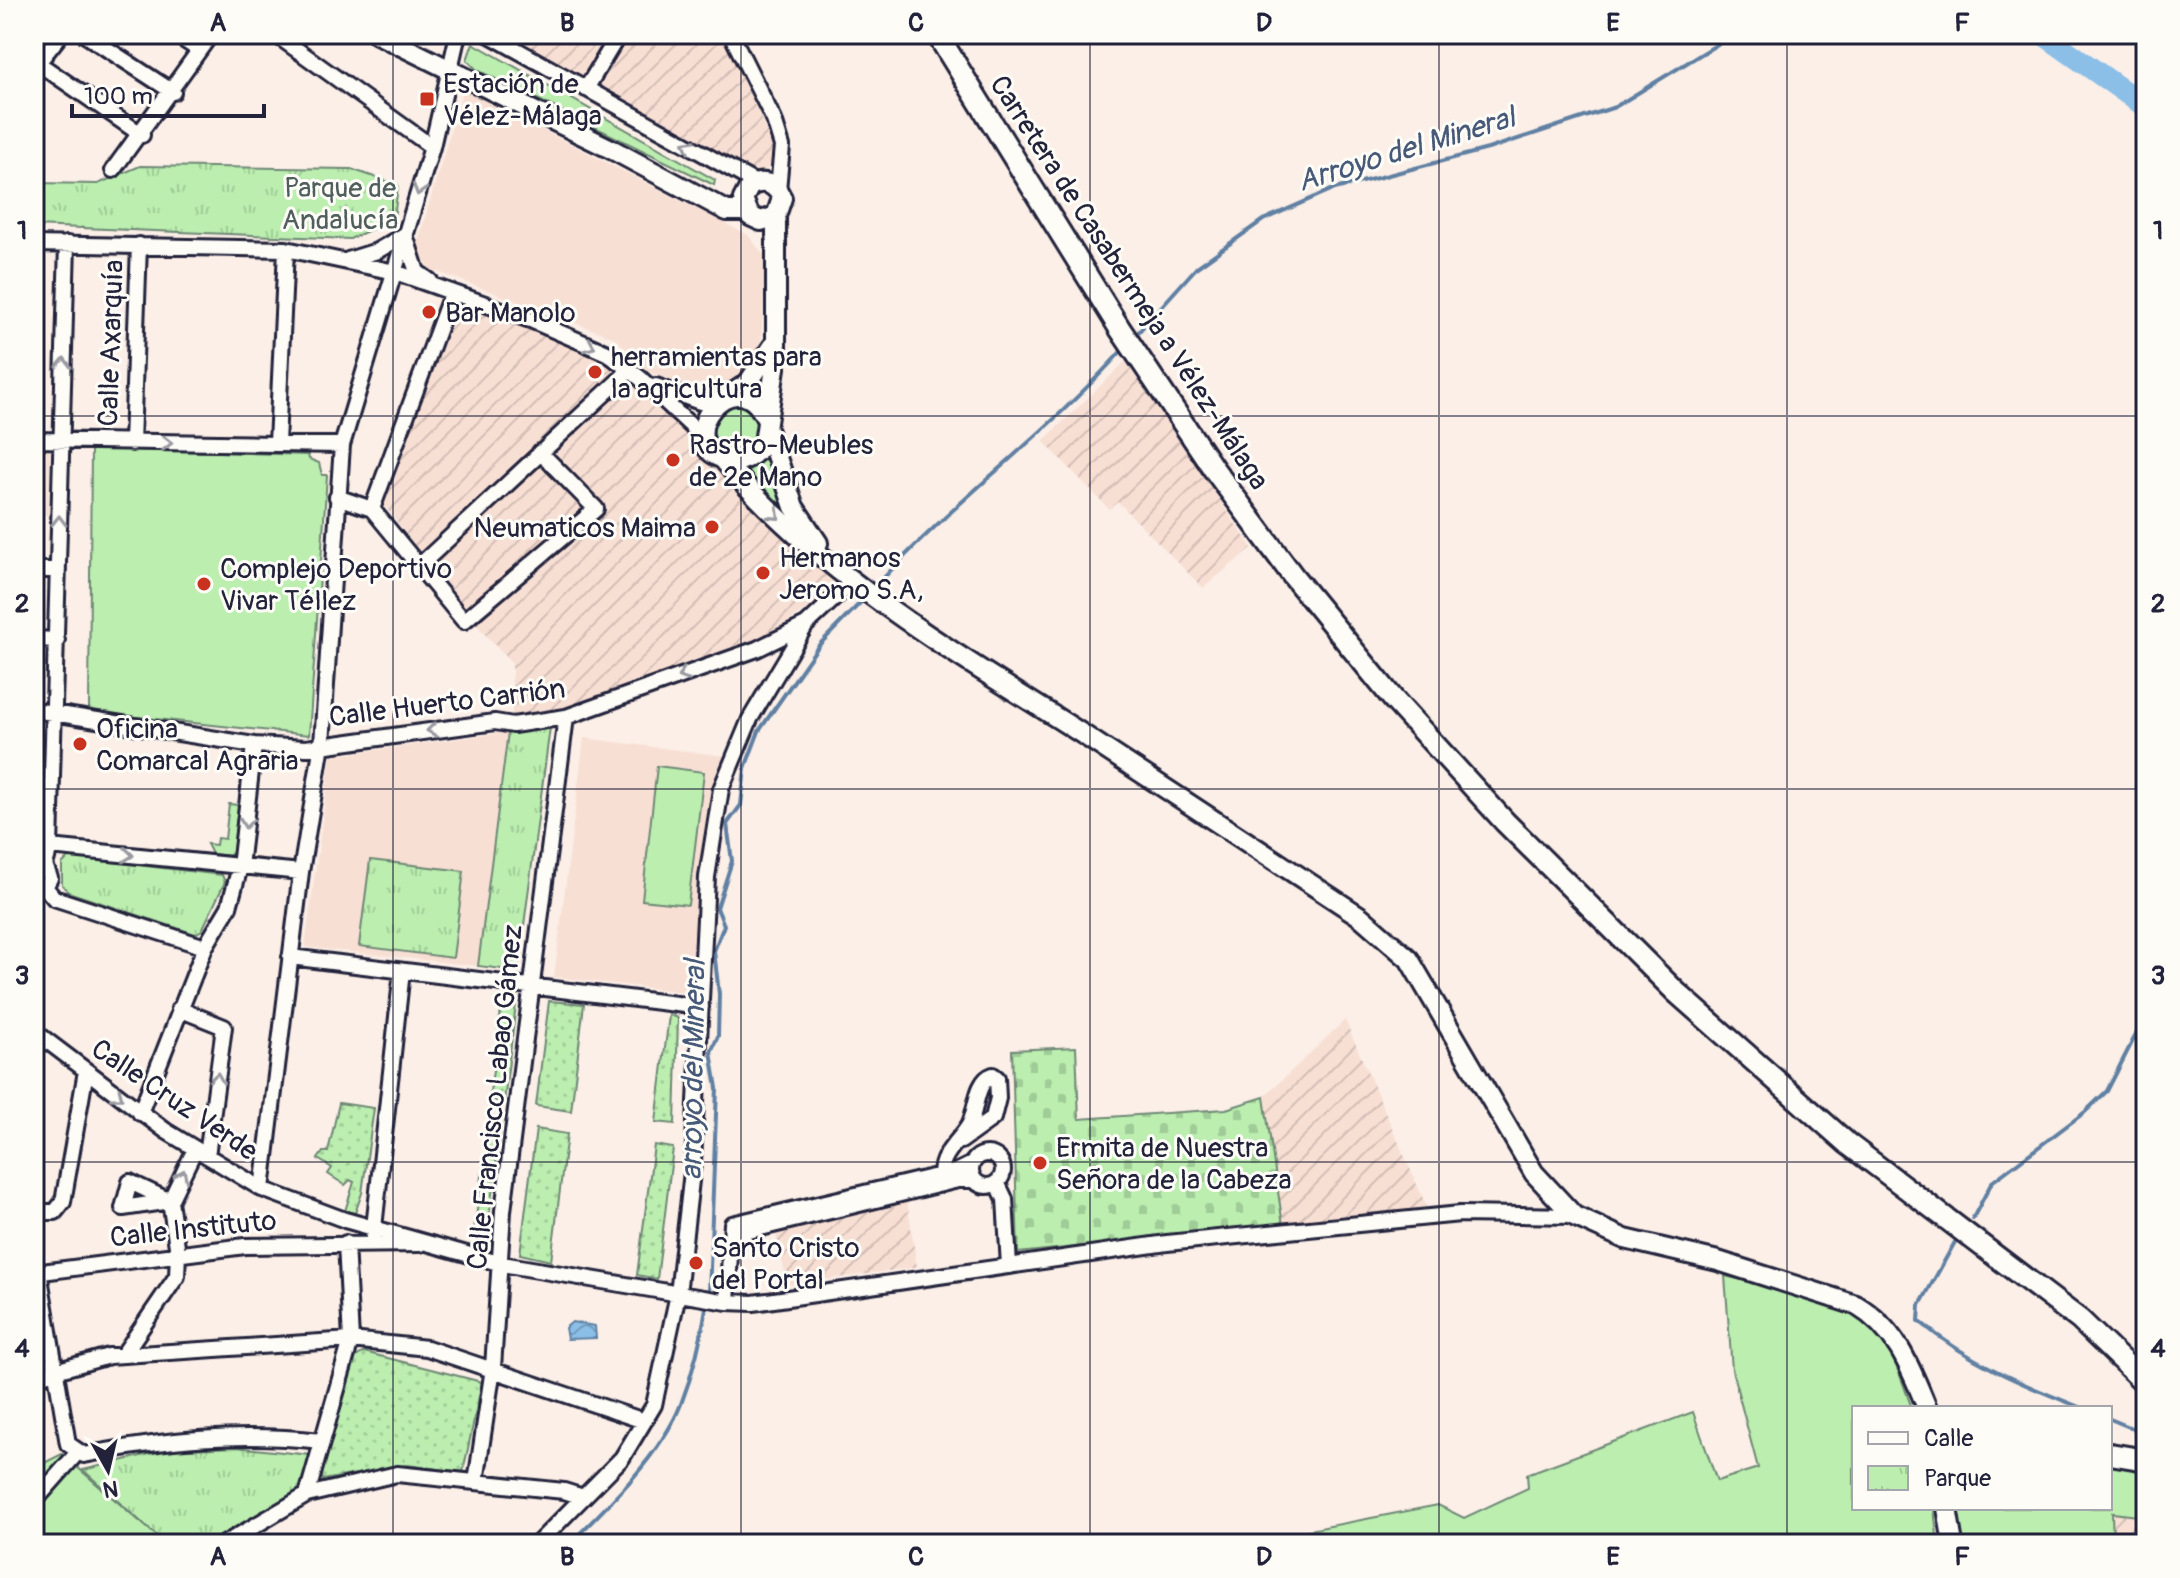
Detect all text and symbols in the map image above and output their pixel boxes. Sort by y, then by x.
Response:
text: A [210,7,227,39]
text: B [560,7,574,39]
text: C [908,7,924,39]
text: D [1256,7,1272,39]
text: E [1606,7,1620,39]
text: F [1954,7,1970,39]
place label: Estación de Vélez-Málaga [443,67,602,134]
scale bar [72,68,264,118]
street label: Carretera de Casabermeja a Vélez-Málaga [981,69,1276,497]
text: 100 m [84,82,153,111]
marker: Estación de Vélez-Málaga [418,90,436,108]
water label: Arroyo del Mineral [1293,98,1522,200]
one-way arrow [682,139,697,155]
park label: Parque de Andalucía [282,171,398,238]
one-way arrow [412,183,428,197]
text: 1 [17,215,27,247]
text: 1 [2153,215,2163,247]
street label: Calle Axarquía [91,259,132,427]
place label: Bar Manolo [445,296,575,331]
marker: Bar Manolo [420,303,438,321]
one-way arrow [582,336,596,352]
place label: herramientas para la agricultura [611,340,822,407]
one-way arrow [55,356,72,369]
marker: herramientas para la agricultura [586,363,604,381]
place label: Rastro-Meubles de 2e Mano [689,428,874,495]
one-way arrow [161,434,174,452]
marker: Rastro-Meubles de 2e Mano [664,451,682,469]
one-way arrow [765,506,780,520]
place label: Neumaticos Maima [473,511,696,546]
one-way arrow [51,514,68,527]
marker: Neumaticos Maima [703,518,721,536]
place label: Hermanos Jeromo S.A, [779,541,924,608]
place label: Complejo Deportivo Vivar Téllez [220,552,452,619]
marker: Hermanos Jeromo S.A, [754,564,772,582]
marker: Complejo Deportivo Vivar Téllez [195,575,213,593]
text: 2 [15,588,29,620]
text: 2 [2151,588,2165,620]
one-way arrow [677,666,691,682]
street label: Calle Huerto Carrión [327,672,567,735]
place label: Oficina Comarcal Agraria [96,712,299,779]
one-way arrow [425,721,439,738]
marker: Oficina Comarcal Agraria [71,735,89,753]
one-way arrow [237,816,254,829]
one-way arrow [122,847,135,864]
street label: Calle Francisco Labao Gámez [460,923,531,1272]
water label: arroyo del Mineral [673,957,714,1180]
text: 3 [15,960,29,992]
text: 3 [2151,960,2165,992]
street label: Calle Cruz Verde [84,1032,264,1169]
one-way arrow [208,1071,225,1085]
one-way arrow [109,1086,123,1100]
place label: Ermita de Nuestra Señora de la Cabeza [1056,1131,1291,1198]
marker: Ermita de Nuestra Señora de la Cabeza [1031,1154,1049,1172]
one-way arrow [173,1168,188,1183]
street label: Calle Instituto [108,1203,278,1256]
place label: Santo Cristo del Portal [712,1231,860,1298]
marker: Santo Cristo del Portal [687,1254,705,1272]
text: 4 [14,1333,30,1365]
text: 4 [2150,1333,2166,1365]
legend [1852,1406,2112,1510]
text: Calle [1924,1424,1973,1453]
north arrow [68,1430,148,1510]
text: Parque [1924,1464,1991,1493]
text: N [101,1474,120,1504]
text: A [210,1541,227,1573]
text: B [560,1541,574,1573]
text: C [908,1541,924,1573]
text: D [1256,1541,1272,1573]
text: E [1606,1541,1620,1573]
text: F [1954,1541,1970,1573]

